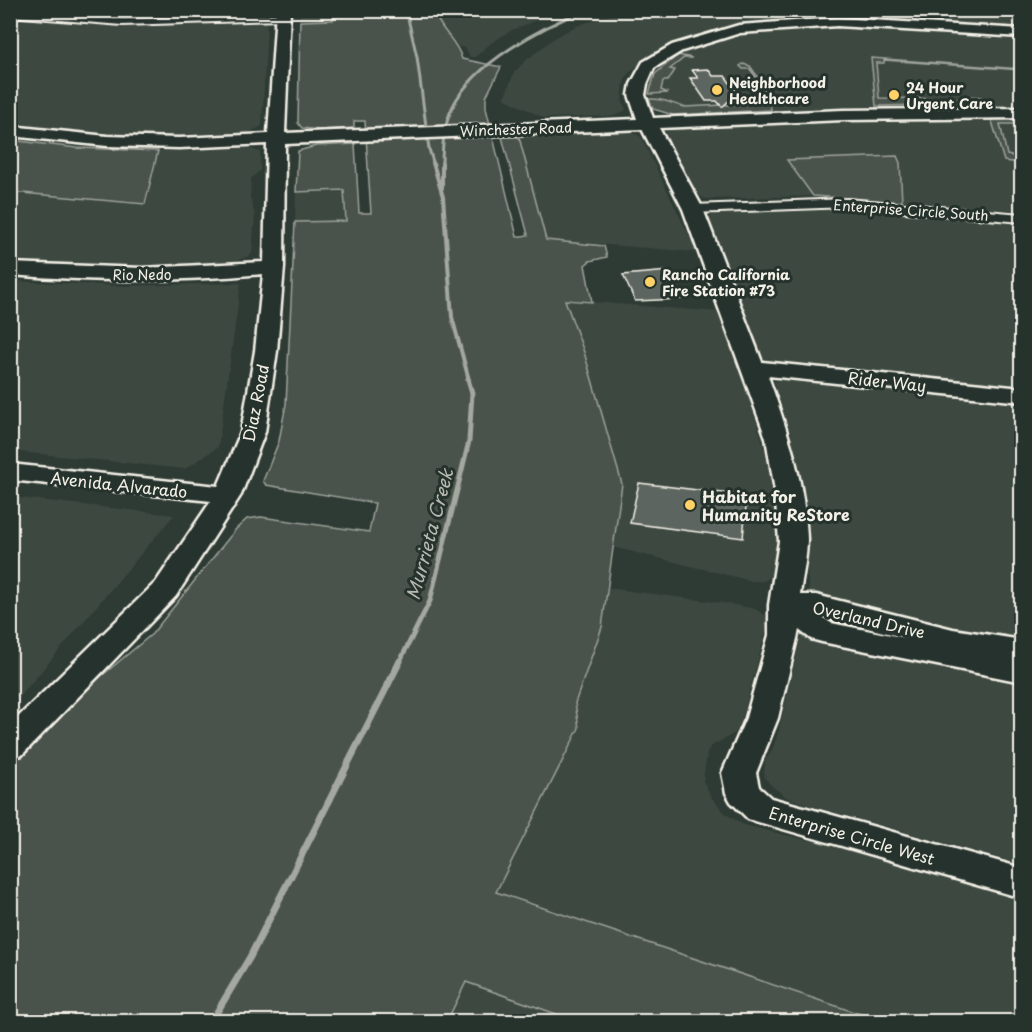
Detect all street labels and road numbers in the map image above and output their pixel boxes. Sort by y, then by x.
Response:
street label: Winchester Road [459,117,573,141]
street label: Enterprise Circle South [833,194,989,226]
street label: Rio Nedo [112,264,172,285]
street label: Diaz Road [236,362,274,444]
street label: Rider Way [846,365,928,397]
street label: Avenida Alvarado [49,465,189,503]
street label: Overland Drive [810,594,928,644]
street label: Enterprise Circle West [766,800,938,870]

